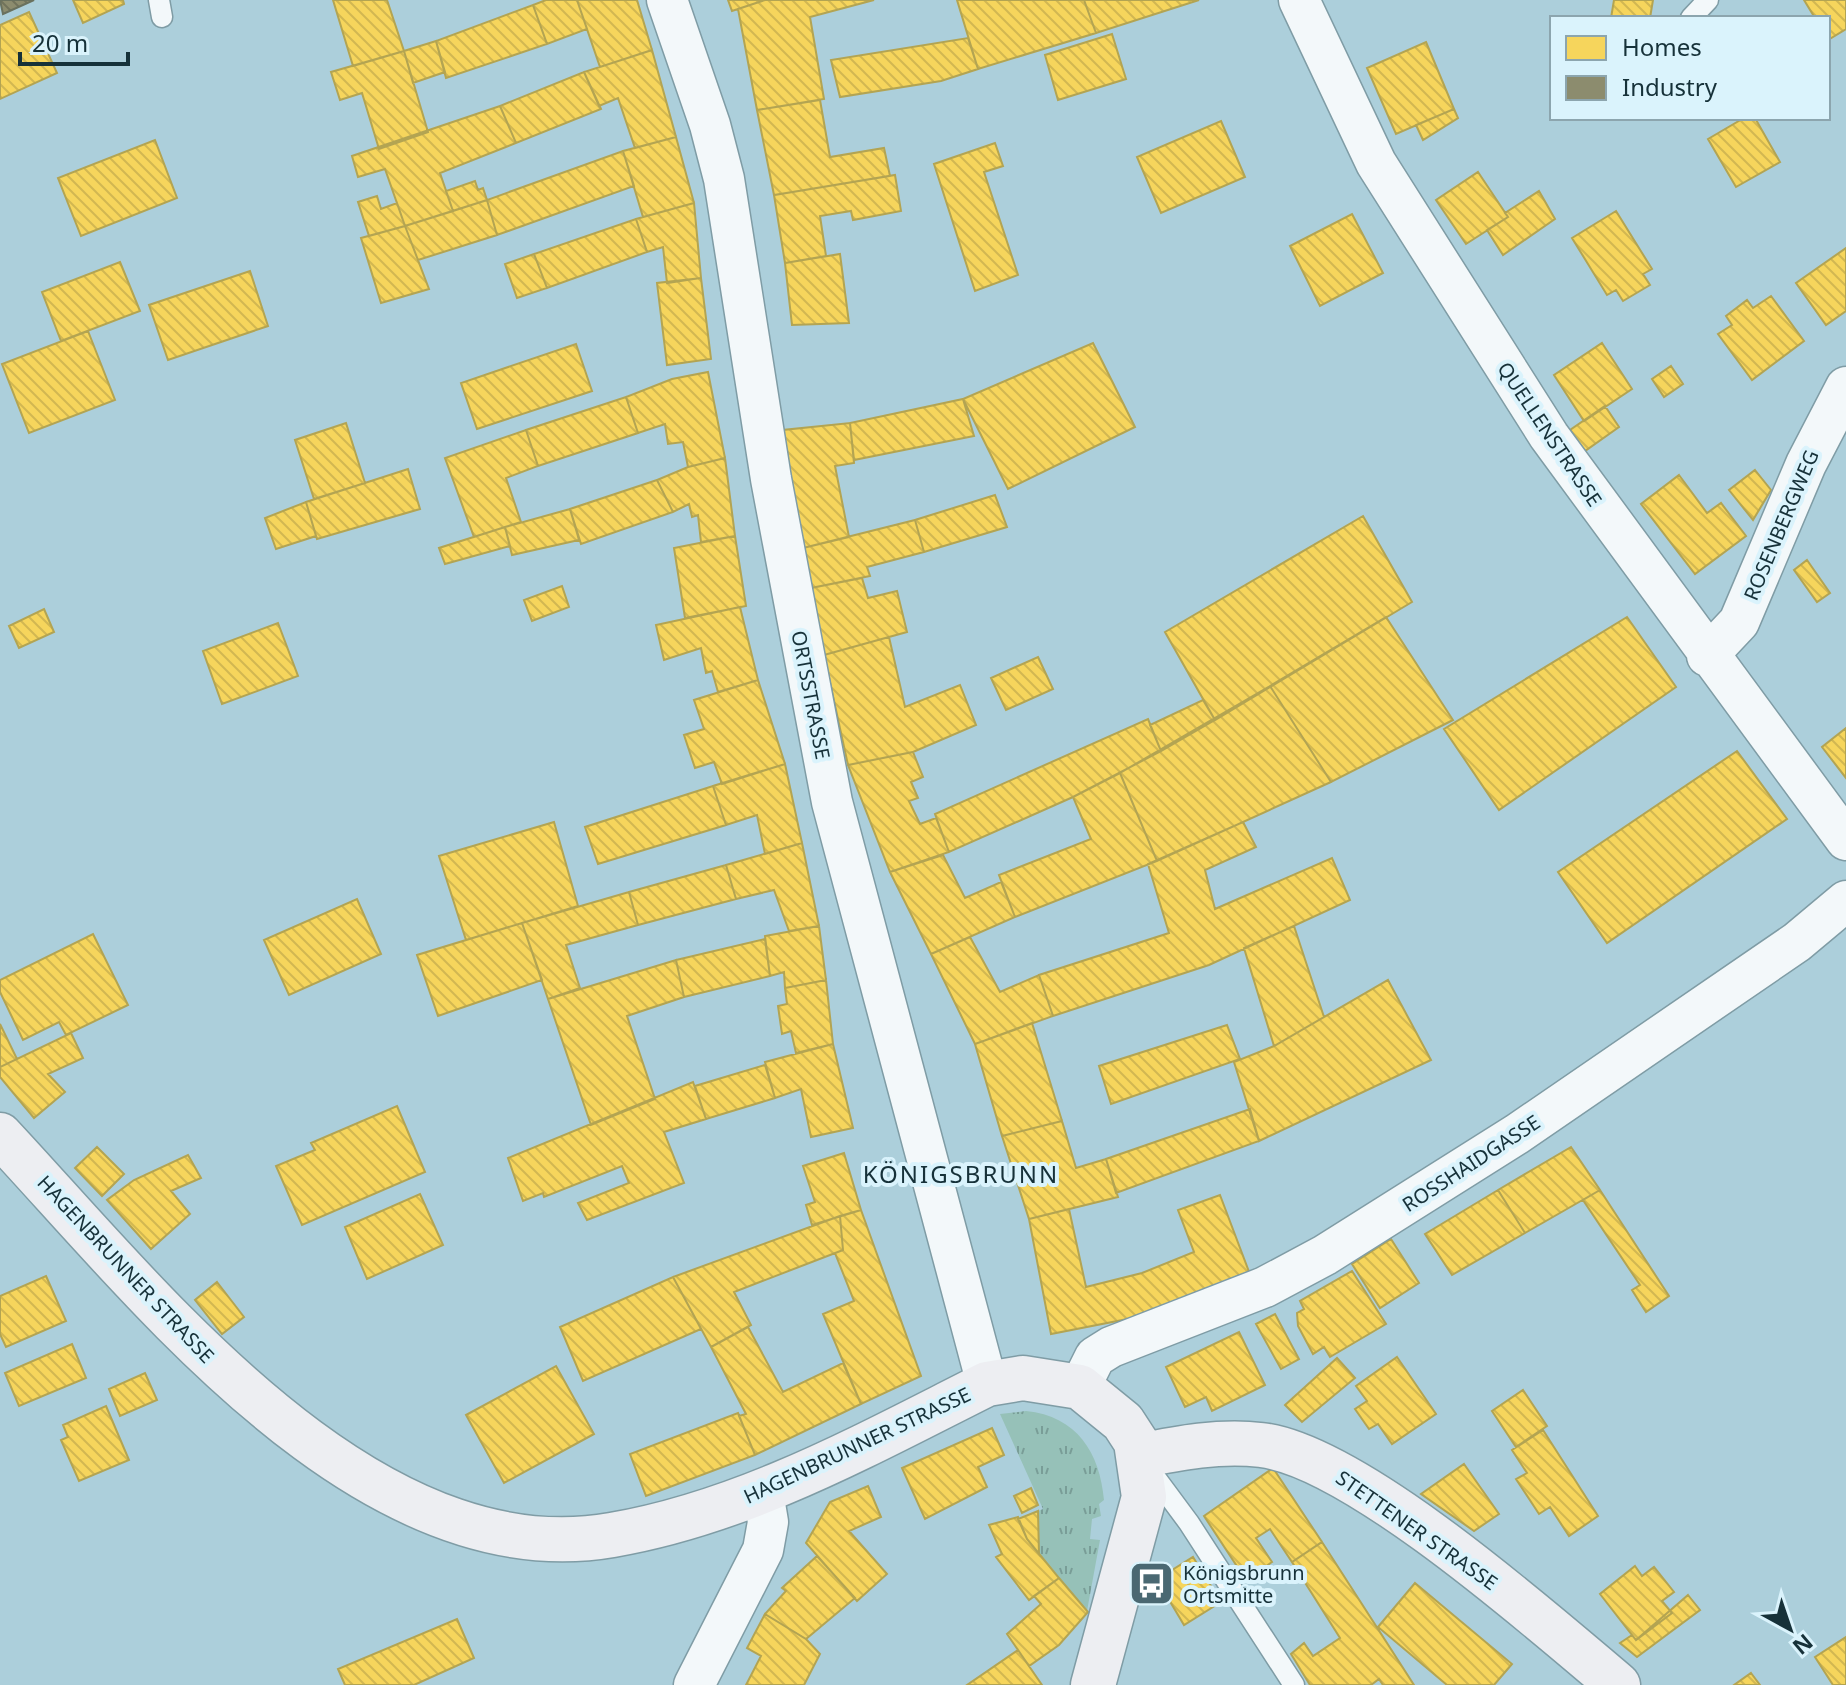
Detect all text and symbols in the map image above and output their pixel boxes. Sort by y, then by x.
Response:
scale bar [20,16,128,66]
legend [1550,16,1830,120]
text: 20 m [32,26,88,59]
text: Homes [1622,30,1702,63]
text: Industry [1622,70,1718,103]
street label: QUELLENSTRASSE [1492,356,1608,512]
street label: ROSENBERGWEG [1737,446,1825,604]
street label: ORTSSTRASSE [785,628,837,762]
street label: ROSSHAIDGASSE [1397,1108,1545,1218]
district label: KÖNIGSBRUNN [863,1157,1059,1190]
street label: HAGENBRUNNER STRASSE [32,1169,220,1369]
street label: HAGENBRUNNER STRASSE [739,1380,975,1510]
street label: STETTENER STRASSE [1331,1464,1503,1596]
place label: Königsbrunn Ortsmitte [1183,1559,1305,1609]
bus stop icon: Königsbrunn Ortsmitte [1128,1560,1176,1608]
north arrow [1750,1589,1830,1669]
text: N [1787,1628,1820,1662]

